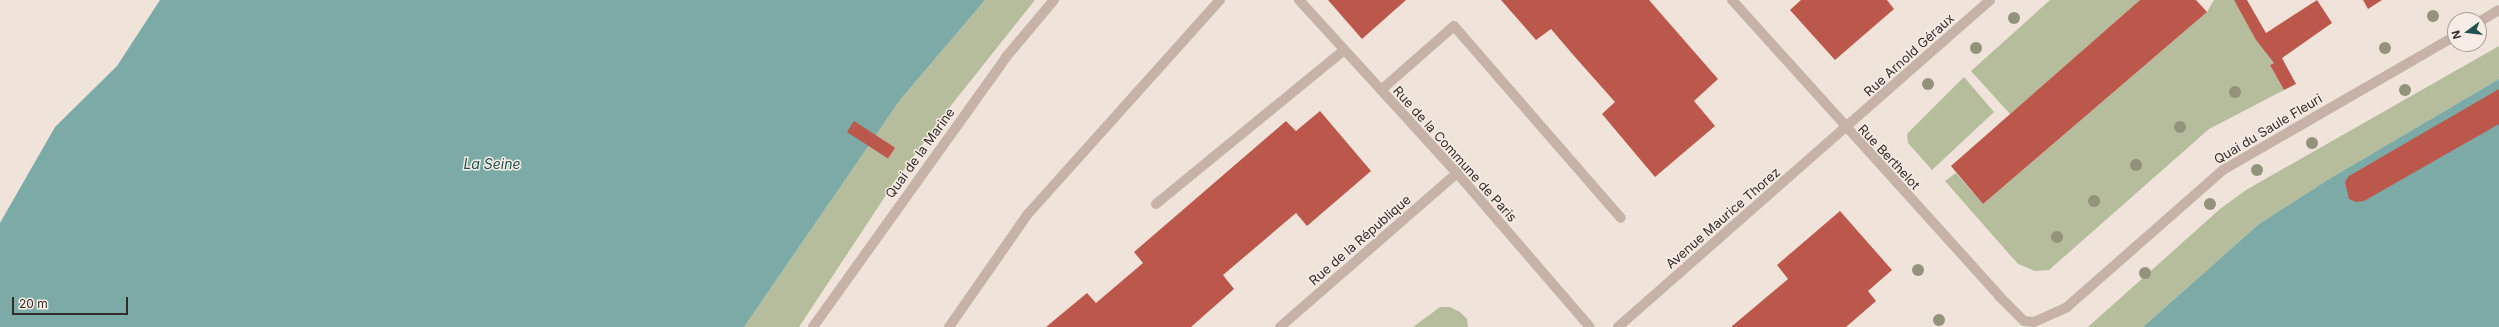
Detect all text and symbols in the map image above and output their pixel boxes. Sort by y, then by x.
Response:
street label: Rue Arnold Géraux [1861,10,1957,100]
north arrow [2447,12,2487,52]
text: N [2449,29,2464,41]
street label: Rue de la Commune de Paris [1390,83,1520,225]
street label: Quai du Saule Fleuri [2211,91,2325,167]
street label: Quai de la Marine [882,105,958,201]
street label: Rue Berthelot [1855,121,1923,193]
water label: La Seine [463,156,521,172]
street label: Avenue Maurice Thorez [1663,164,1783,272]
street label: Rue de la République [1306,192,1414,288]
scale bar [14,289,130,315]
text: 20 m [19,296,48,311]

